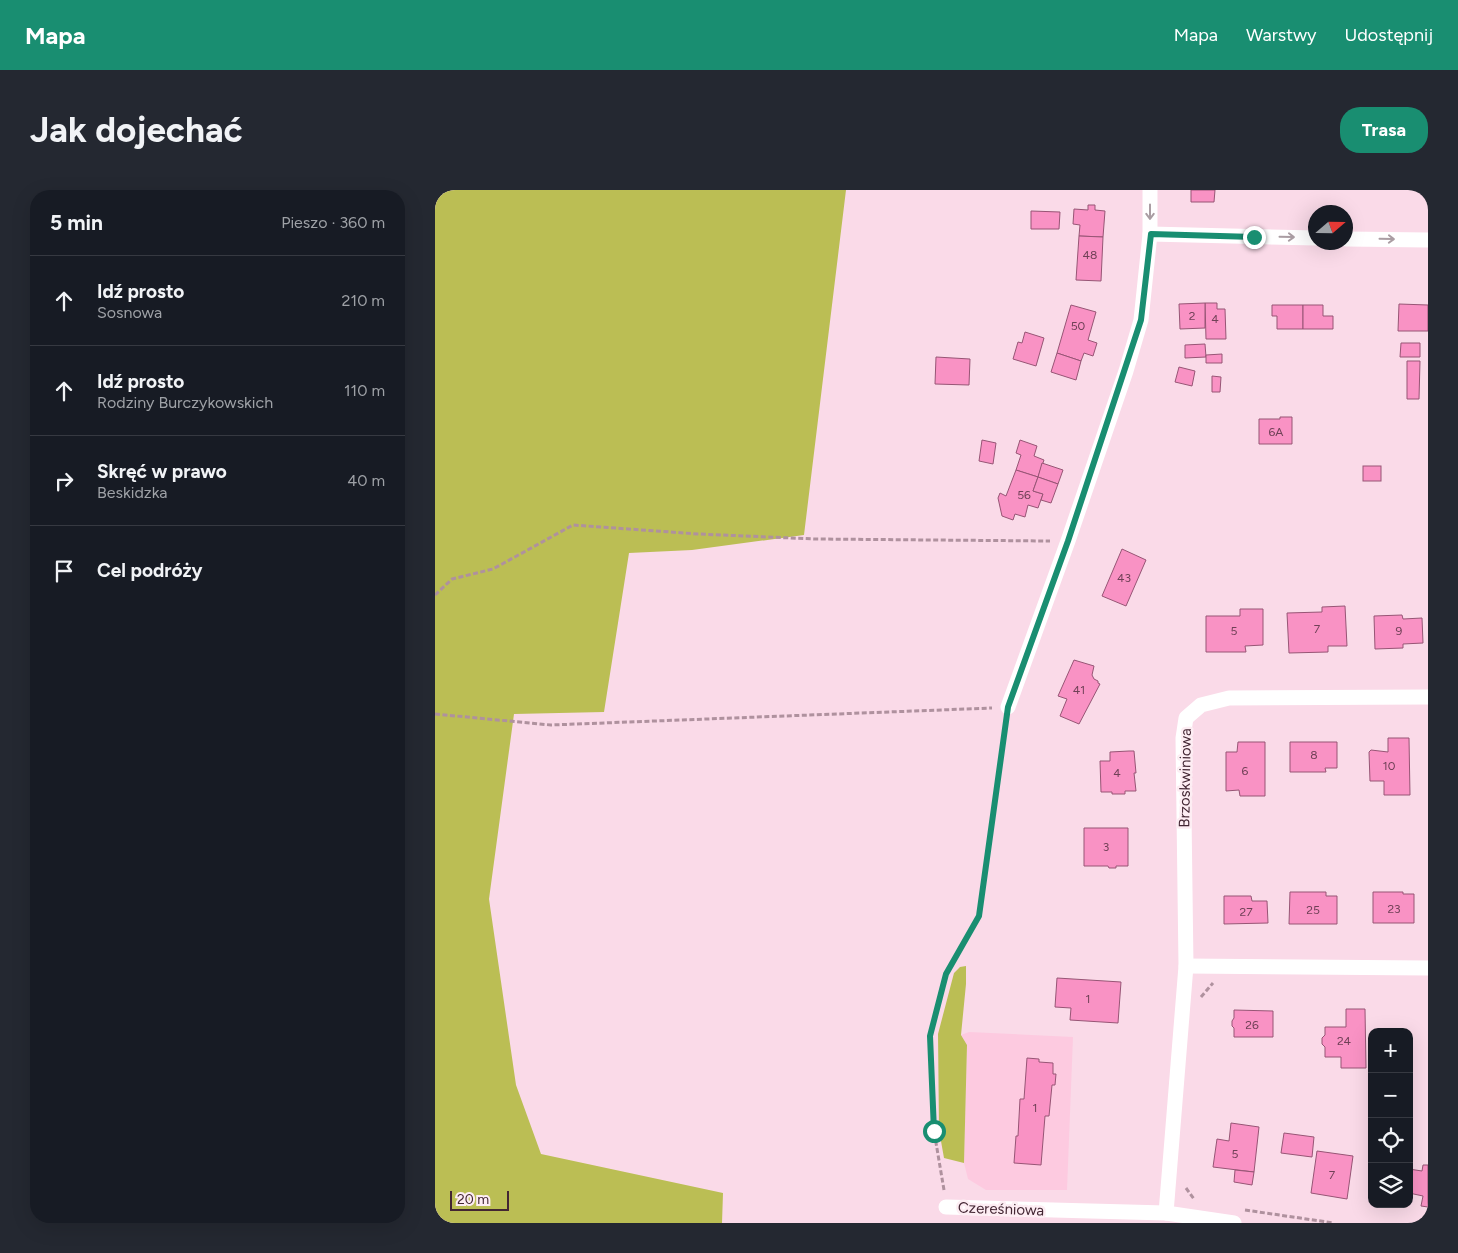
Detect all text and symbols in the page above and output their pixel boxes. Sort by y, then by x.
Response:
text: Mapa [25,21,86,50]
text: Mapa [1174,24,1218,46]
text: Warstwy [1246,24,1317,46]
text: Udostępnij [1345,24,1433,46]
button: Trasa [1340,107,1428,153]
text: Jak dojechać [30,109,243,151]
one-way arrow [1145,204,1155,220]
north arrow [1308,205,1353,250]
text: 5 min [50,210,103,235]
text: Pieszo · 360 m [281,213,385,232]
route end [1243,226,1266,249]
one-way arrow [1278,232,1294,242]
one-way arrow [1378,235,1394,244]
house number: 48 [1083,248,1097,262]
text: Idź prosto [97,280,184,303]
icon: ahead [50,287,78,315]
text: 210 m [342,291,385,310]
text: Sosnowa [97,303,162,322]
house number: 2 [1189,309,1195,323]
house number: 4 [1211,312,1219,326]
house number: 50 [1071,319,1086,333]
text: Idź prosto [97,370,184,393]
icon: ahead [50,377,78,405]
text: 110 m [344,381,385,400]
text: Rodziny Burczykowskich [97,393,273,412]
house number: 6A [1269,425,1283,439]
text: Skręć w prawo [97,460,227,483]
icon: right [50,467,78,495]
text: 40 m [347,471,385,490]
text: Beskidzka [97,483,167,502]
house number: 56 [1017,488,1031,502]
icon: arrive [50,557,78,585]
text: Cel podróży [97,559,203,582]
house number: 43 [1117,571,1131,585]
house number: 7 [1314,622,1321,636]
house number: 5 [1231,624,1238,638]
house number: 9 [1396,624,1403,638]
house number: 41 [1073,683,1085,697]
street label: Brzoskwiniowa [1175,728,1195,828]
house number: 8 [1310,748,1318,762]
house number: 10 [1383,759,1396,773]
house number: 6 [1242,764,1249,778]
house number: 4 [1113,766,1121,780]
house number: 3 [1103,840,1109,854]
house number: 23 [1387,902,1401,916]
house number: 25 [1306,903,1320,917]
house number: 27 [1239,905,1253,919]
house number: 1 [1086,992,1090,1006]
house number: 26 [1245,1018,1259,1032]
map controls [1368,1028,1413,1208]
button: + [1368,1028,1413,1073]
house number: 24 [1337,1034,1352,1048]
button: − [1368,1073,1413,1118]
house number: 1 [1033,1101,1037,1115]
button: locate [1368,1118,1413,1163]
route start [923,1120,946,1143]
house number: 5 [1232,1147,1239,1161]
button: layers [1368,1163,1413,1208]
house number: 7 [1329,1168,1336,1182]
scale bar [450,1188,509,1211]
text: 20 m [457,1191,489,1208]
street label: Czereśniowa [958,1199,1044,1219]

